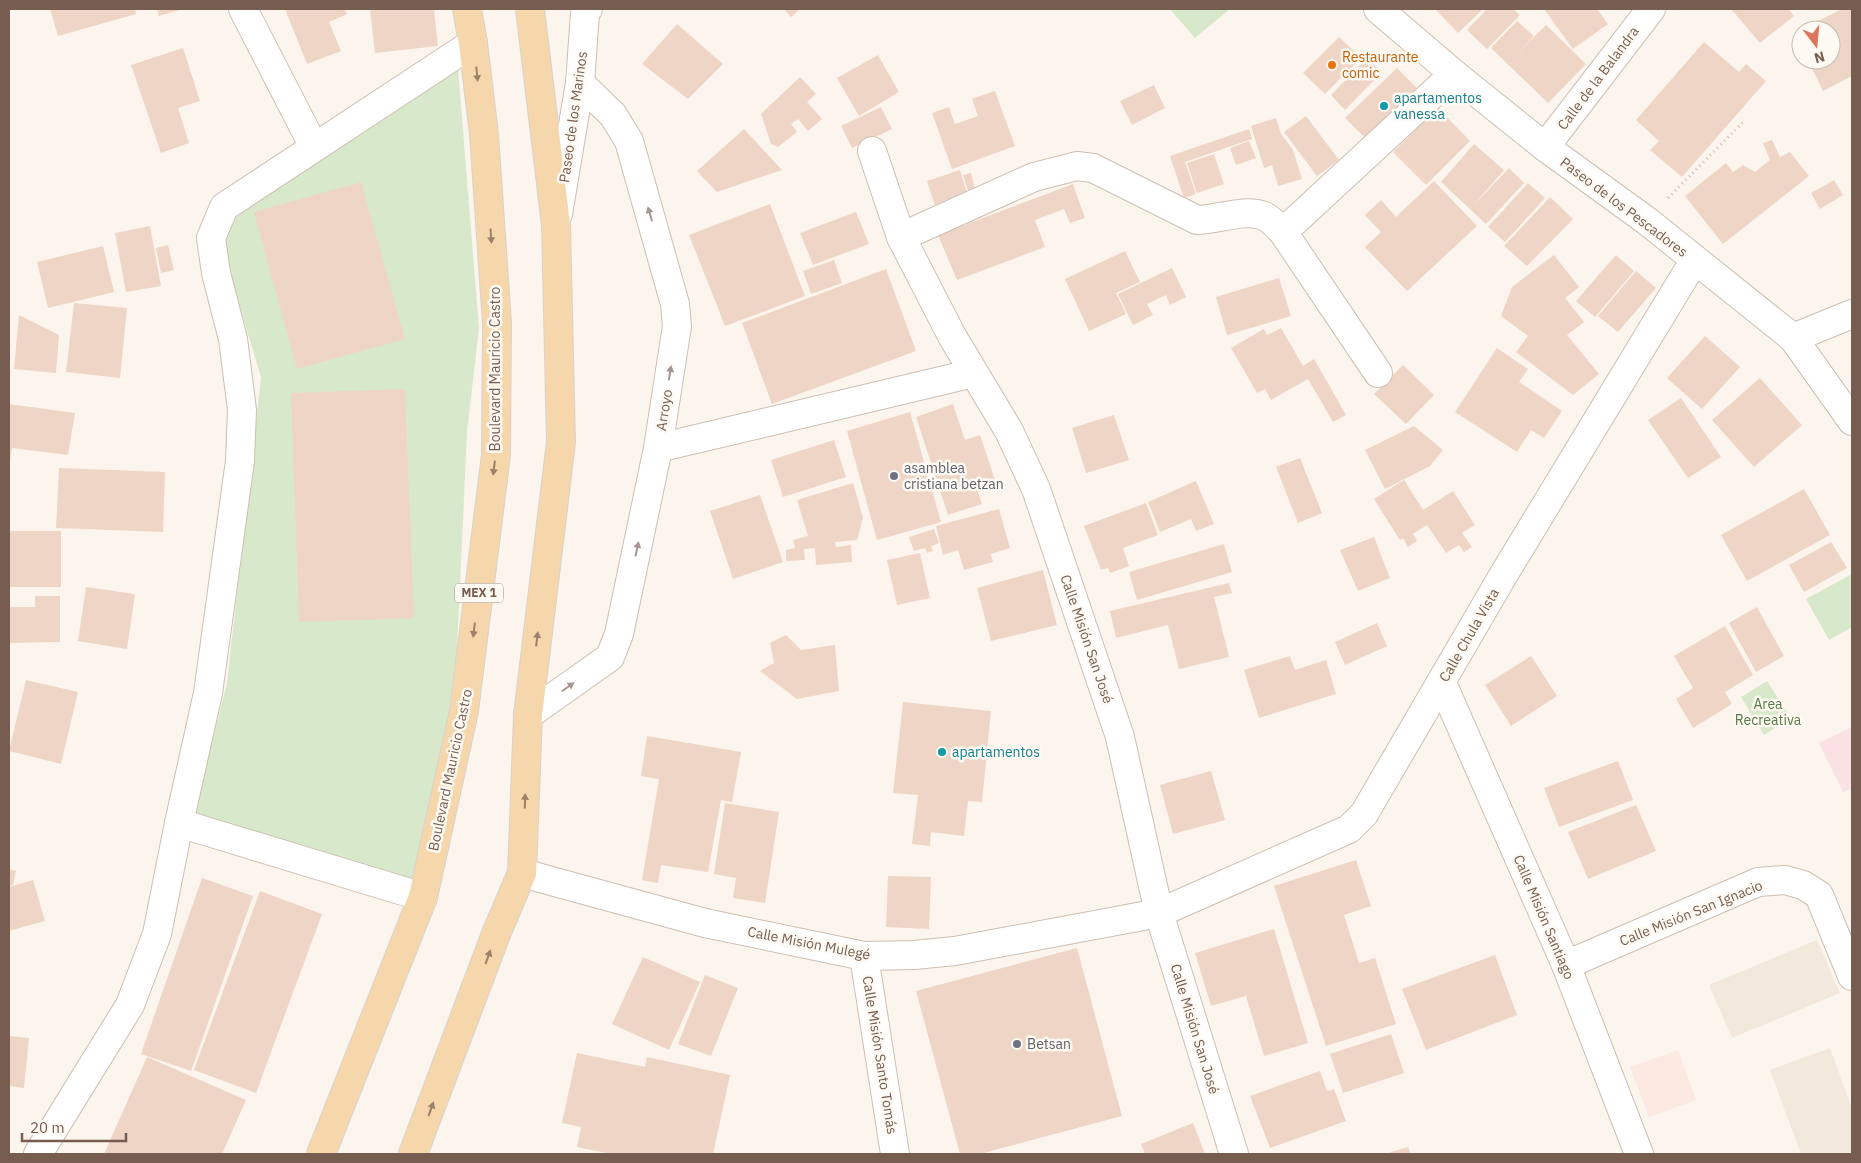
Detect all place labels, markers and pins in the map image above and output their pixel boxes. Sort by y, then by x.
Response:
place label: Restaurante comic [1342,48,1419,82]
marker: Restaurante comic [1326,59,1338,71]
place label: apartamentos vanessa [1394,89,1482,123]
marker: apartamentos vanessa [1378,100,1390,112]
place label: asamblea cristiana betzan [904,459,1004,493]
marker: asamblea cristiana betzan [888,470,900,482]
place label: apartamentos [952,743,1040,761]
marker: apartamentos [936,746,948,758]
place label: Betsan [1027,1035,1071,1053]
marker: Betsan [1011,1038,1023,1050]

